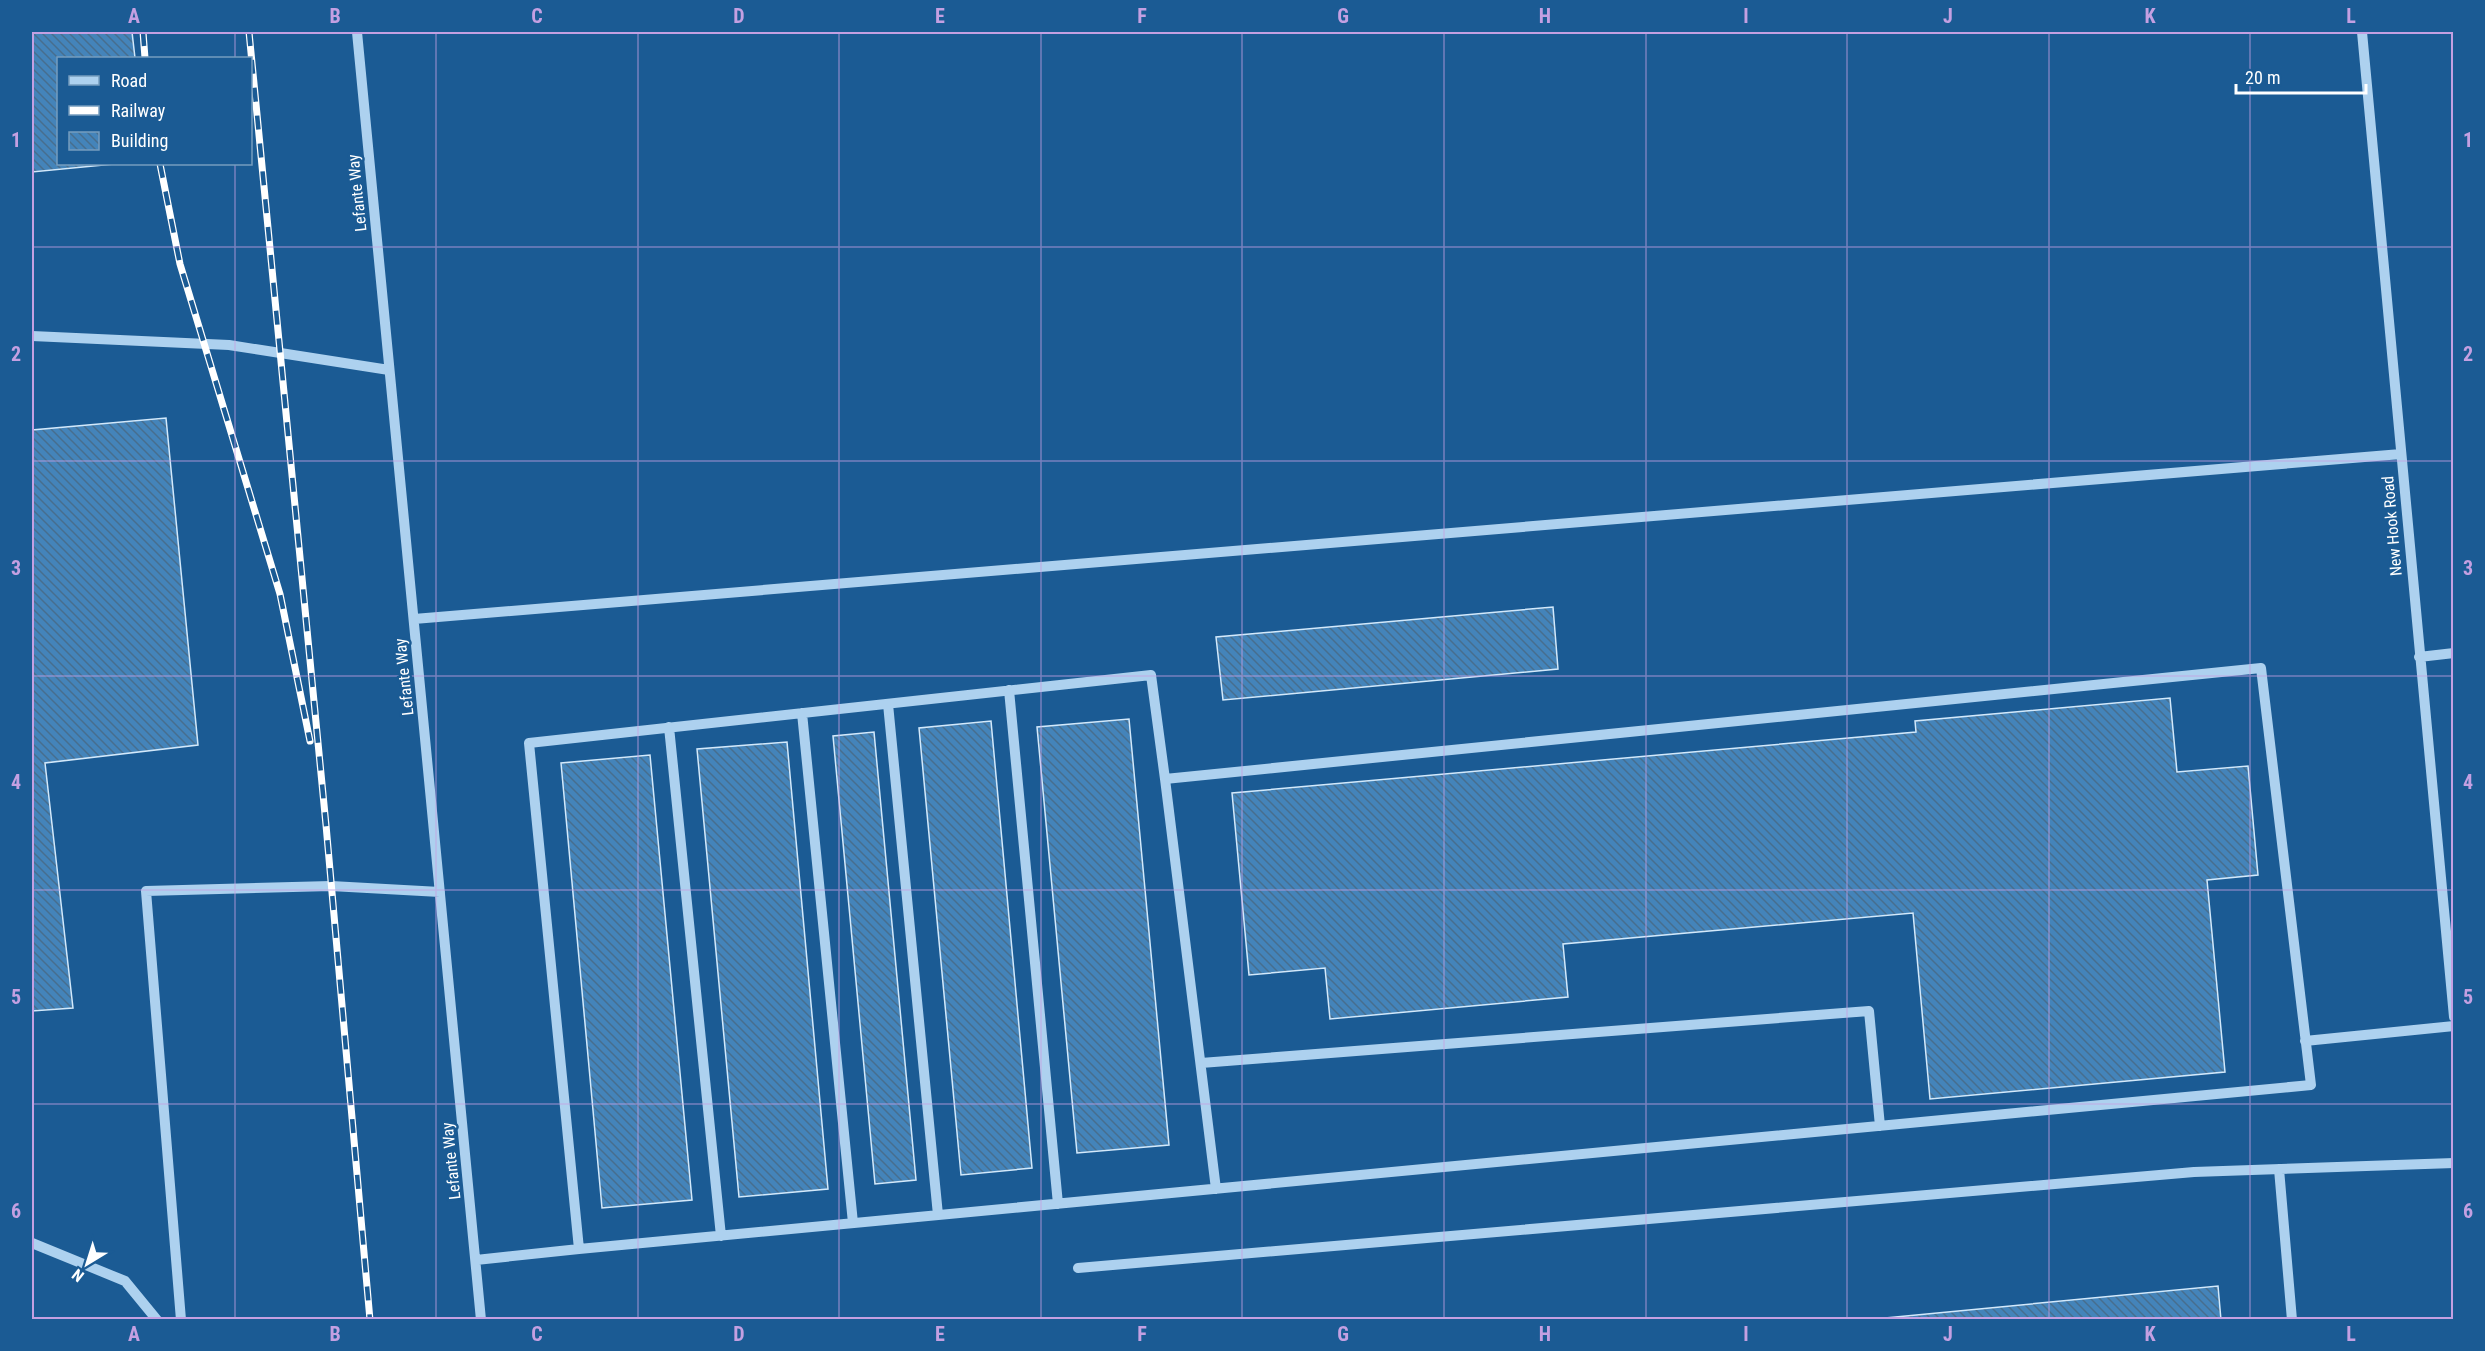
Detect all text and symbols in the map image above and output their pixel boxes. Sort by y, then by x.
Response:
text: A [128,4,140,28]
text: B [329,4,341,28]
text: C [531,4,543,28]
text: D [733,4,745,28]
text: E [935,4,945,28]
text: F [1137,4,1147,28]
text: G [1337,4,1349,28]
text: H [1539,4,1551,28]
text: I [1743,4,1749,28]
text: J [1943,4,1953,28]
text: K [2144,4,2156,28]
text: L [2346,4,2356,28]
legend [57,57,252,165]
scale bar [2236,57,2366,95]
text: 20 m [2245,67,2280,88]
text: Road [111,70,147,91]
text: Railway [111,100,166,121]
text: 1 [11,128,21,152]
text: 1 [2463,128,2473,152]
text: Building [111,130,168,151]
street label: Lefante Way [343,153,371,233]
text: 2 [11,342,21,366]
text: 2 [2463,342,2473,366]
street label: New Hook Road [2378,475,2406,577]
text: 3 [11,556,21,580]
text: 3 [2463,556,2473,580]
street label: Lefante Way [390,637,418,717]
text: 4 [11,770,21,794]
text: 4 [2463,770,2473,794]
text: 5 [11,985,21,1009]
text: 5 [2463,985,2473,1009]
street label: Lefante Way [437,1121,465,1201]
text: 6 [11,1199,21,1223]
text: 6 [2463,1199,2473,1223]
north arrow [57,1234,117,1294]
text: N [68,1265,88,1286]
text: A [128,1322,140,1346]
text: B [329,1322,341,1346]
text: C [531,1322,543,1346]
text: D [733,1322,745,1346]
text: E [935,1322,945,1346]
text: F [1137,1322,1147,1346]
text: G [1337,1322,1349,1346]
text: H [1539,1322,1551,1346]
text: I [1743,1322,1749,1346]
text: J [1943,1322,1953,1346]
text: K [2144,1322,2156,1346]
text: L [2346,1322,2356,1346]

